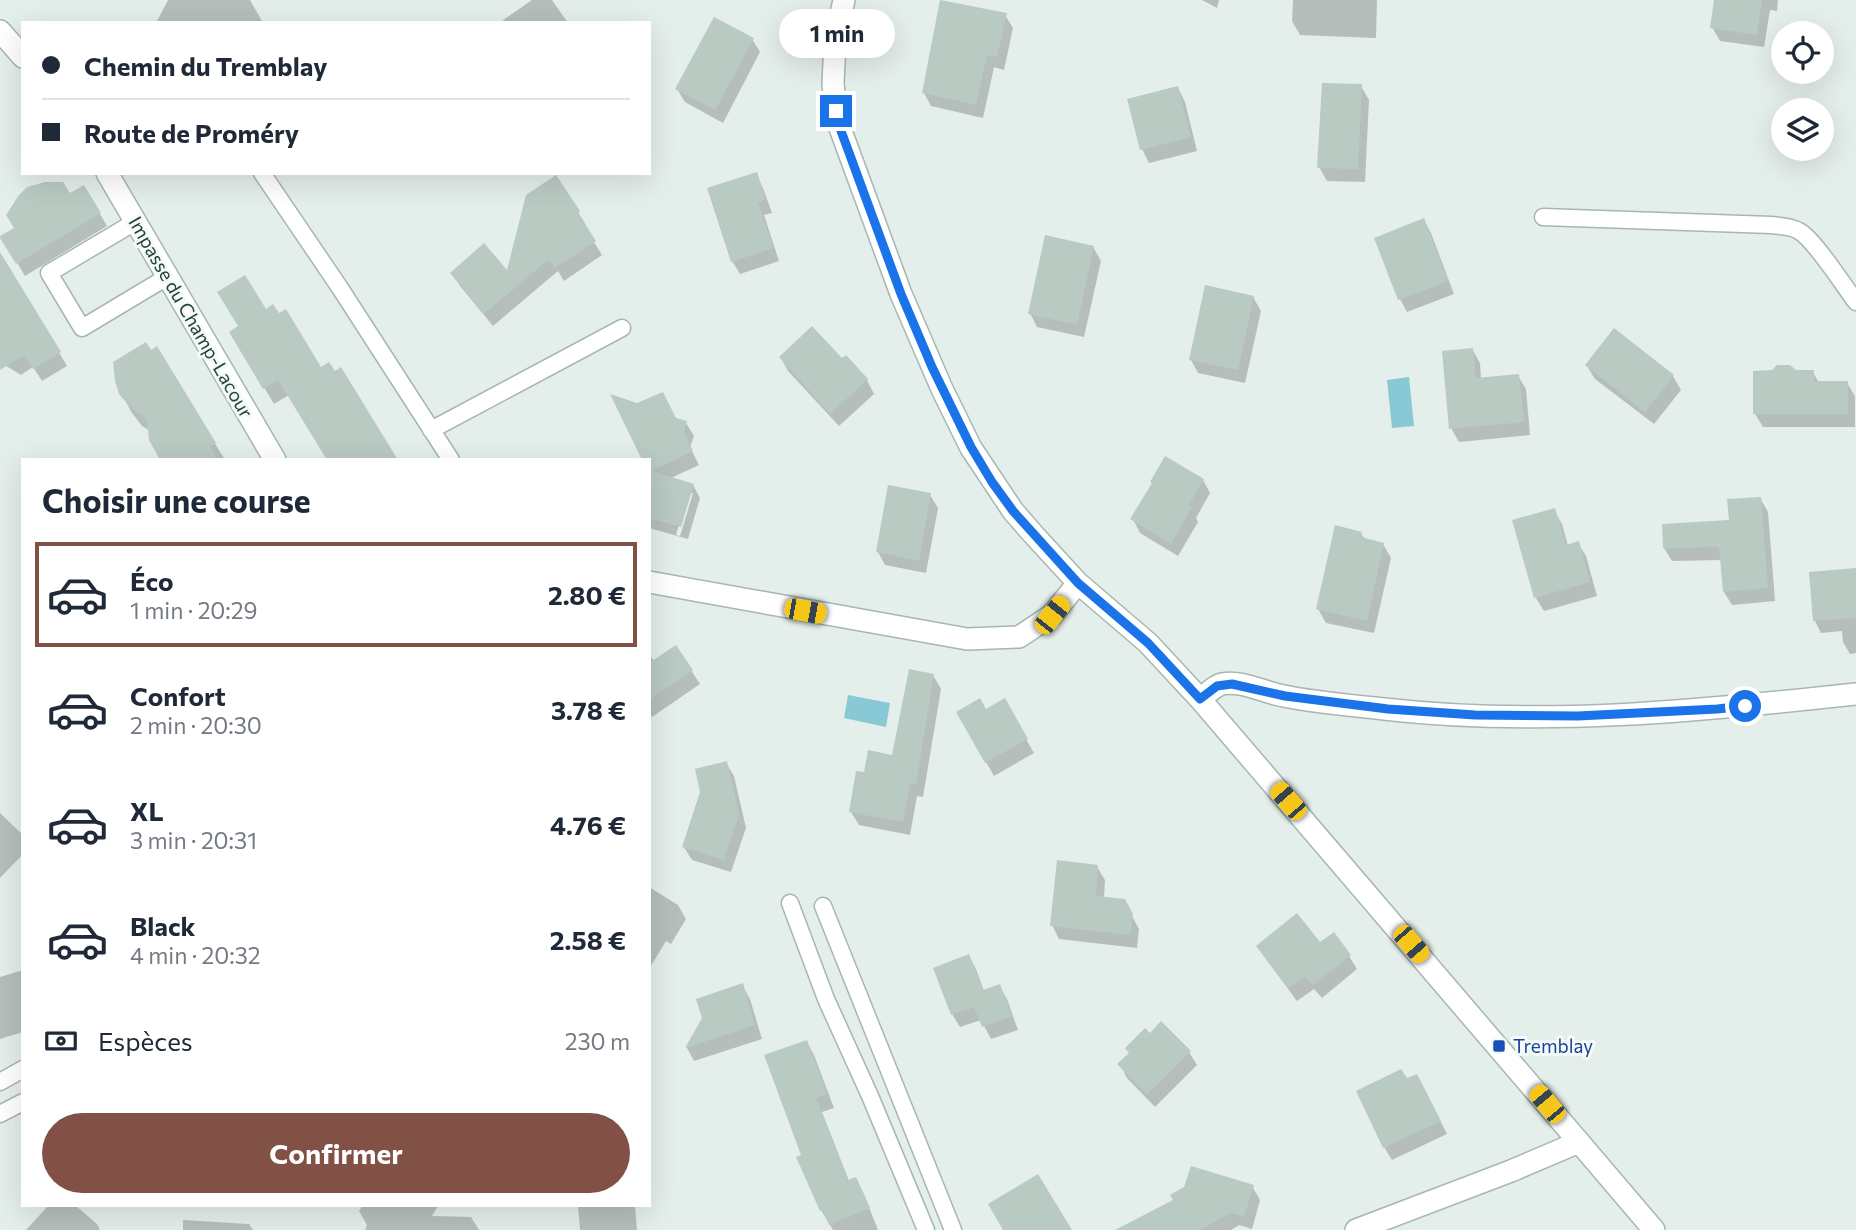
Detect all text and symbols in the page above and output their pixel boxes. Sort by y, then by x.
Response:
callout: 1 min [778,10,894,58]
text: 1 min [810,19,864,47]
map controls [1771,21,1834,161]
button: locate [1771,21,1834,84]
text: Chemin du Tremblay [84,50,327,81]
route end [820,95,852,127]
button: layers [1771,98,1834,161]
text: Route de Proméry [84,117,299,148]
street label: Impasse du Champ-Lacour [124,212,259,422]
text: Choisir une course [42,480,311,520]
icon: car [46,563,109,626]
text: Éco [130,565,174,596]
text: 2.80 € [548,579,626,610]
car [1031,592,1074,638]
text: 1 min · 20:29 [130,596,257,624]
car [783,597,828,625]
icon: car [46,678,109,741]
text: Confort [130,680,226,711]
route start [1729,690,1761,722]
text: 3.78 € [551,694,626,725]
text: 2 min · 20:30 [130,711,262,739]
car [1267,778,1310,824]
icon: car [46,793,109,856]
text: XL [130,795,164,826]
text: 4.76 € [550,809,626,840]
text: 3 min · 20:31 [130,826,257,854]
icon: car [46,908,109,971]
text: Black [130,910,196,941]
car [1390,921,1433,967]
text: 2.58 € [550,924,626,955]
text: 4 min · 20:32 [130,941,261,969]
icon: cash [42,1022,80,1060]
text: Espèces [98,1025,193,1056]
text: 230 m [565,1027,630,1055]
place label: Tremblay [1513,1034,1593,1057]
marker: Tremblay [1491,1038,1507,1054]
car [1526,1081,1569,1127]
button: Confirmer [42,1113,630,1193]

